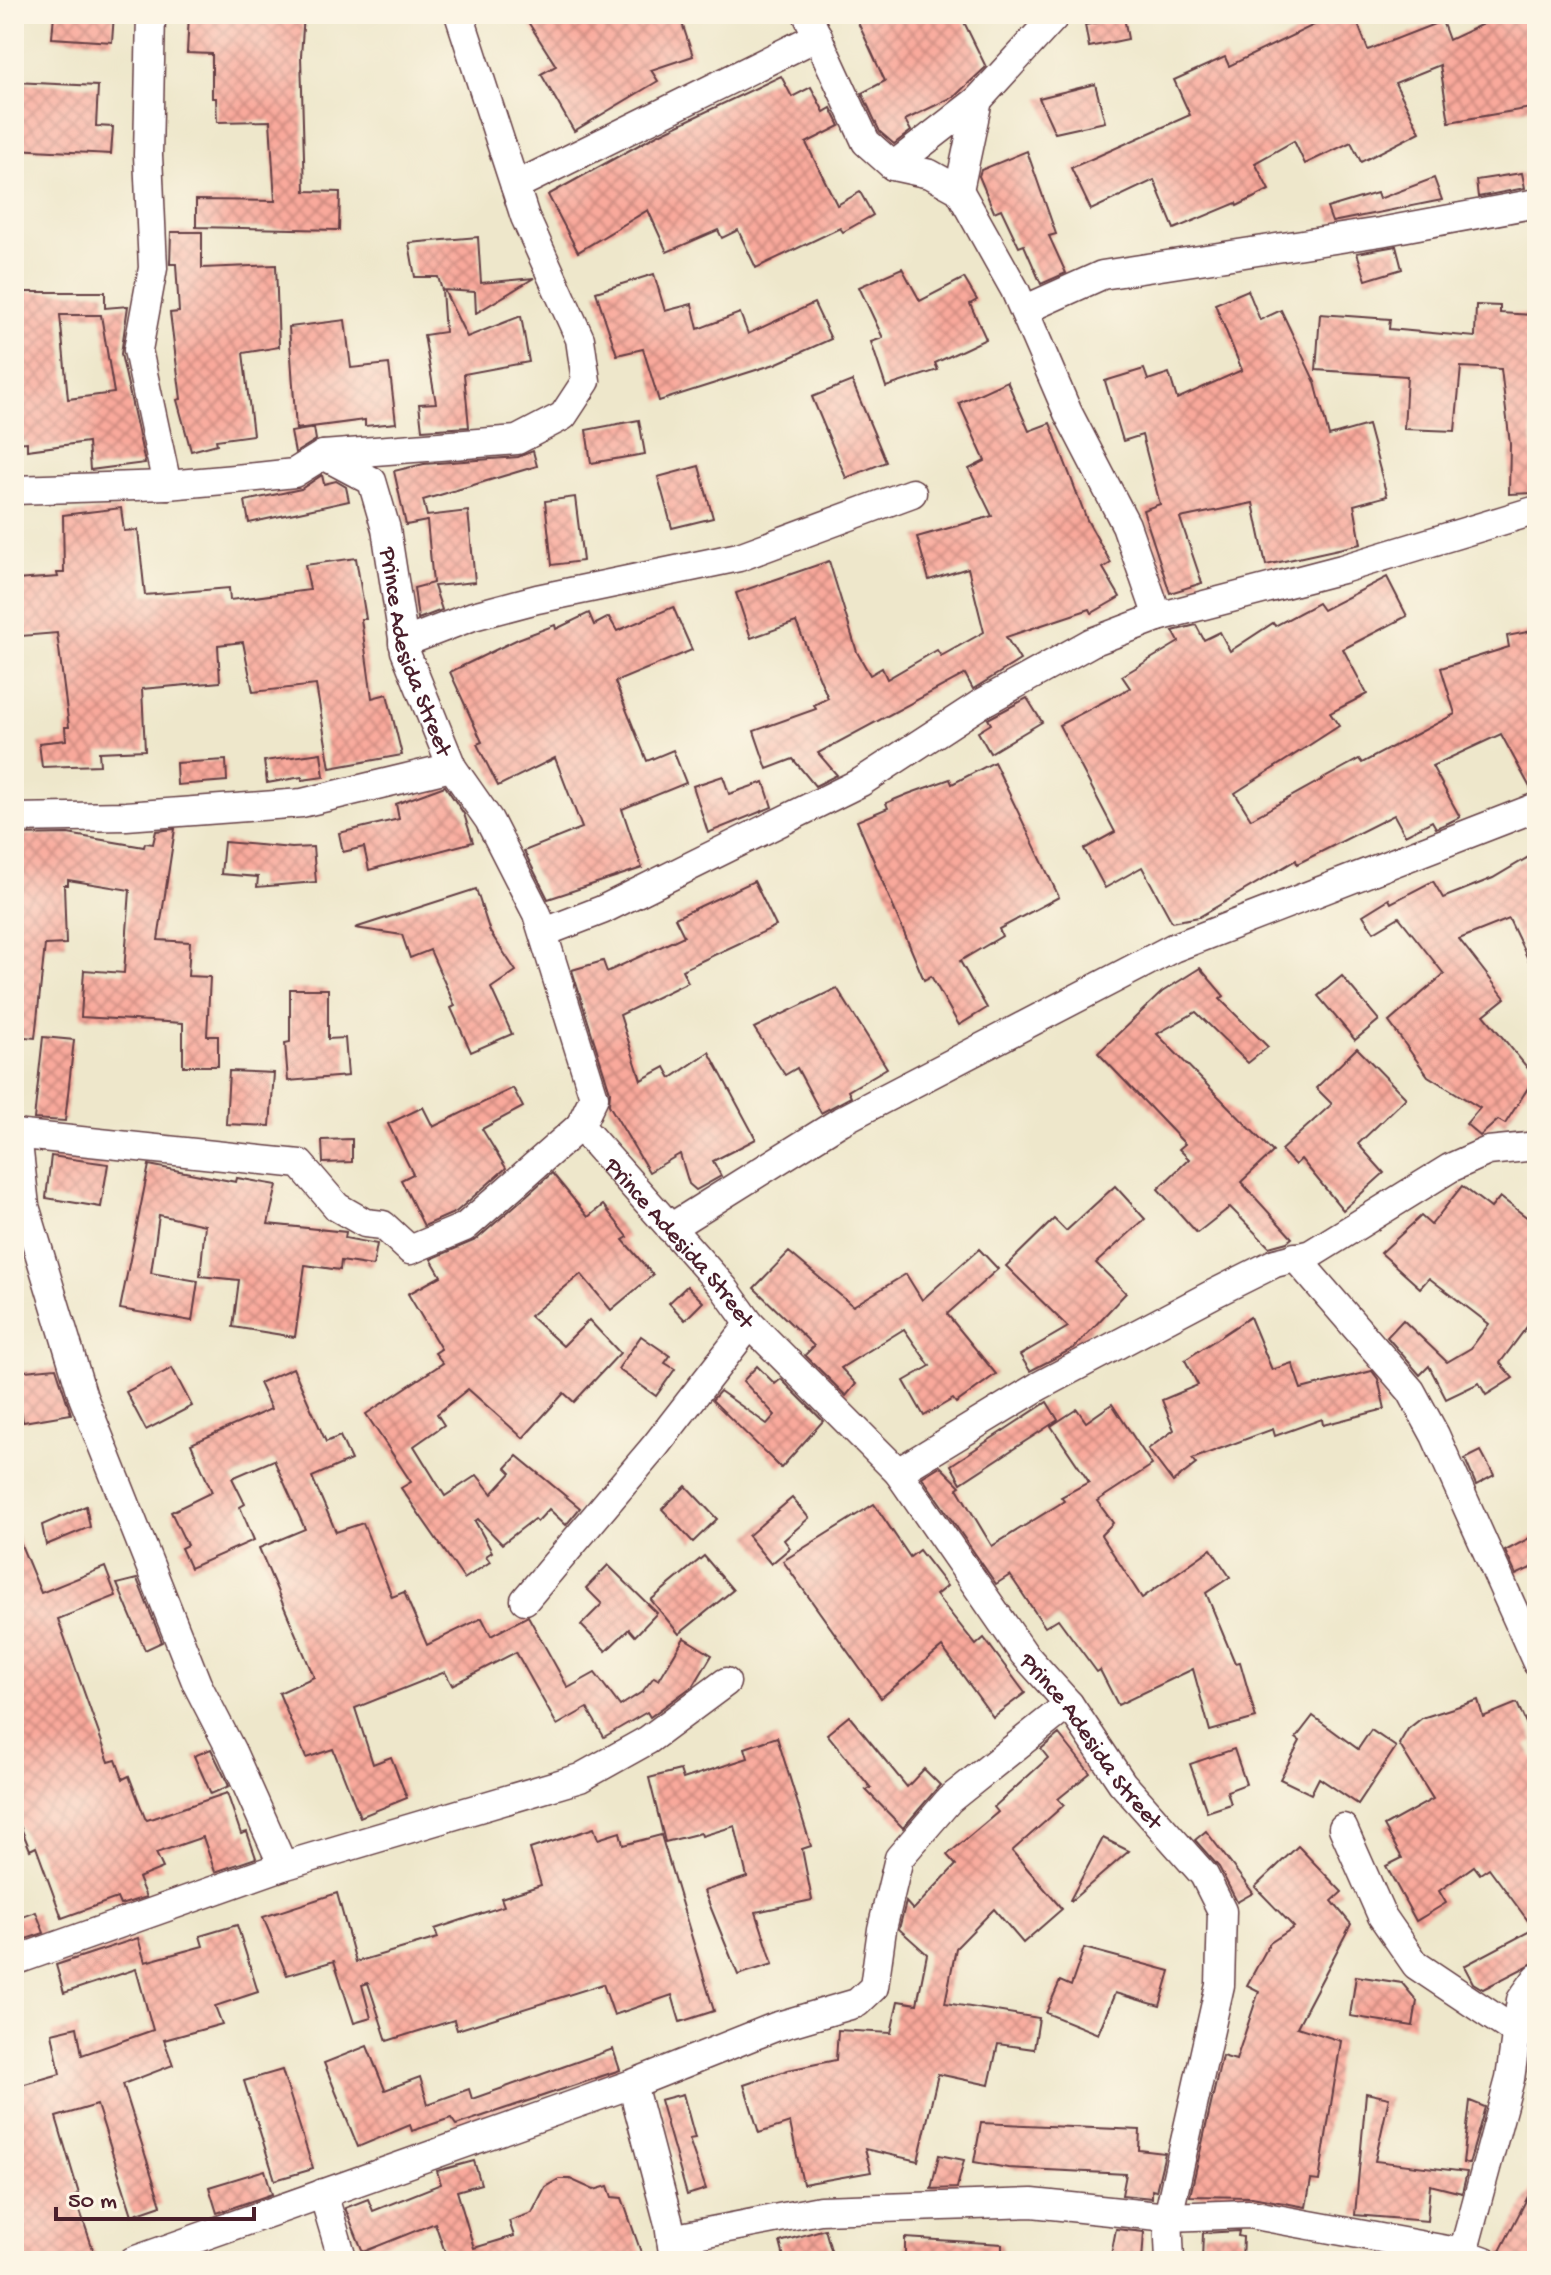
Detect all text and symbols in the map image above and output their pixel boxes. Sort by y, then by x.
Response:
street label: Prince Adesida Street [371,544,458,763]
street label: Prince Adesida Street [596,1152,761,1337]
street label: Prince Adesida Street [1011,1647,1169,1838]
scale bar [56,2171,254,2221]
text: 50 m [68,2188,117,2217]

